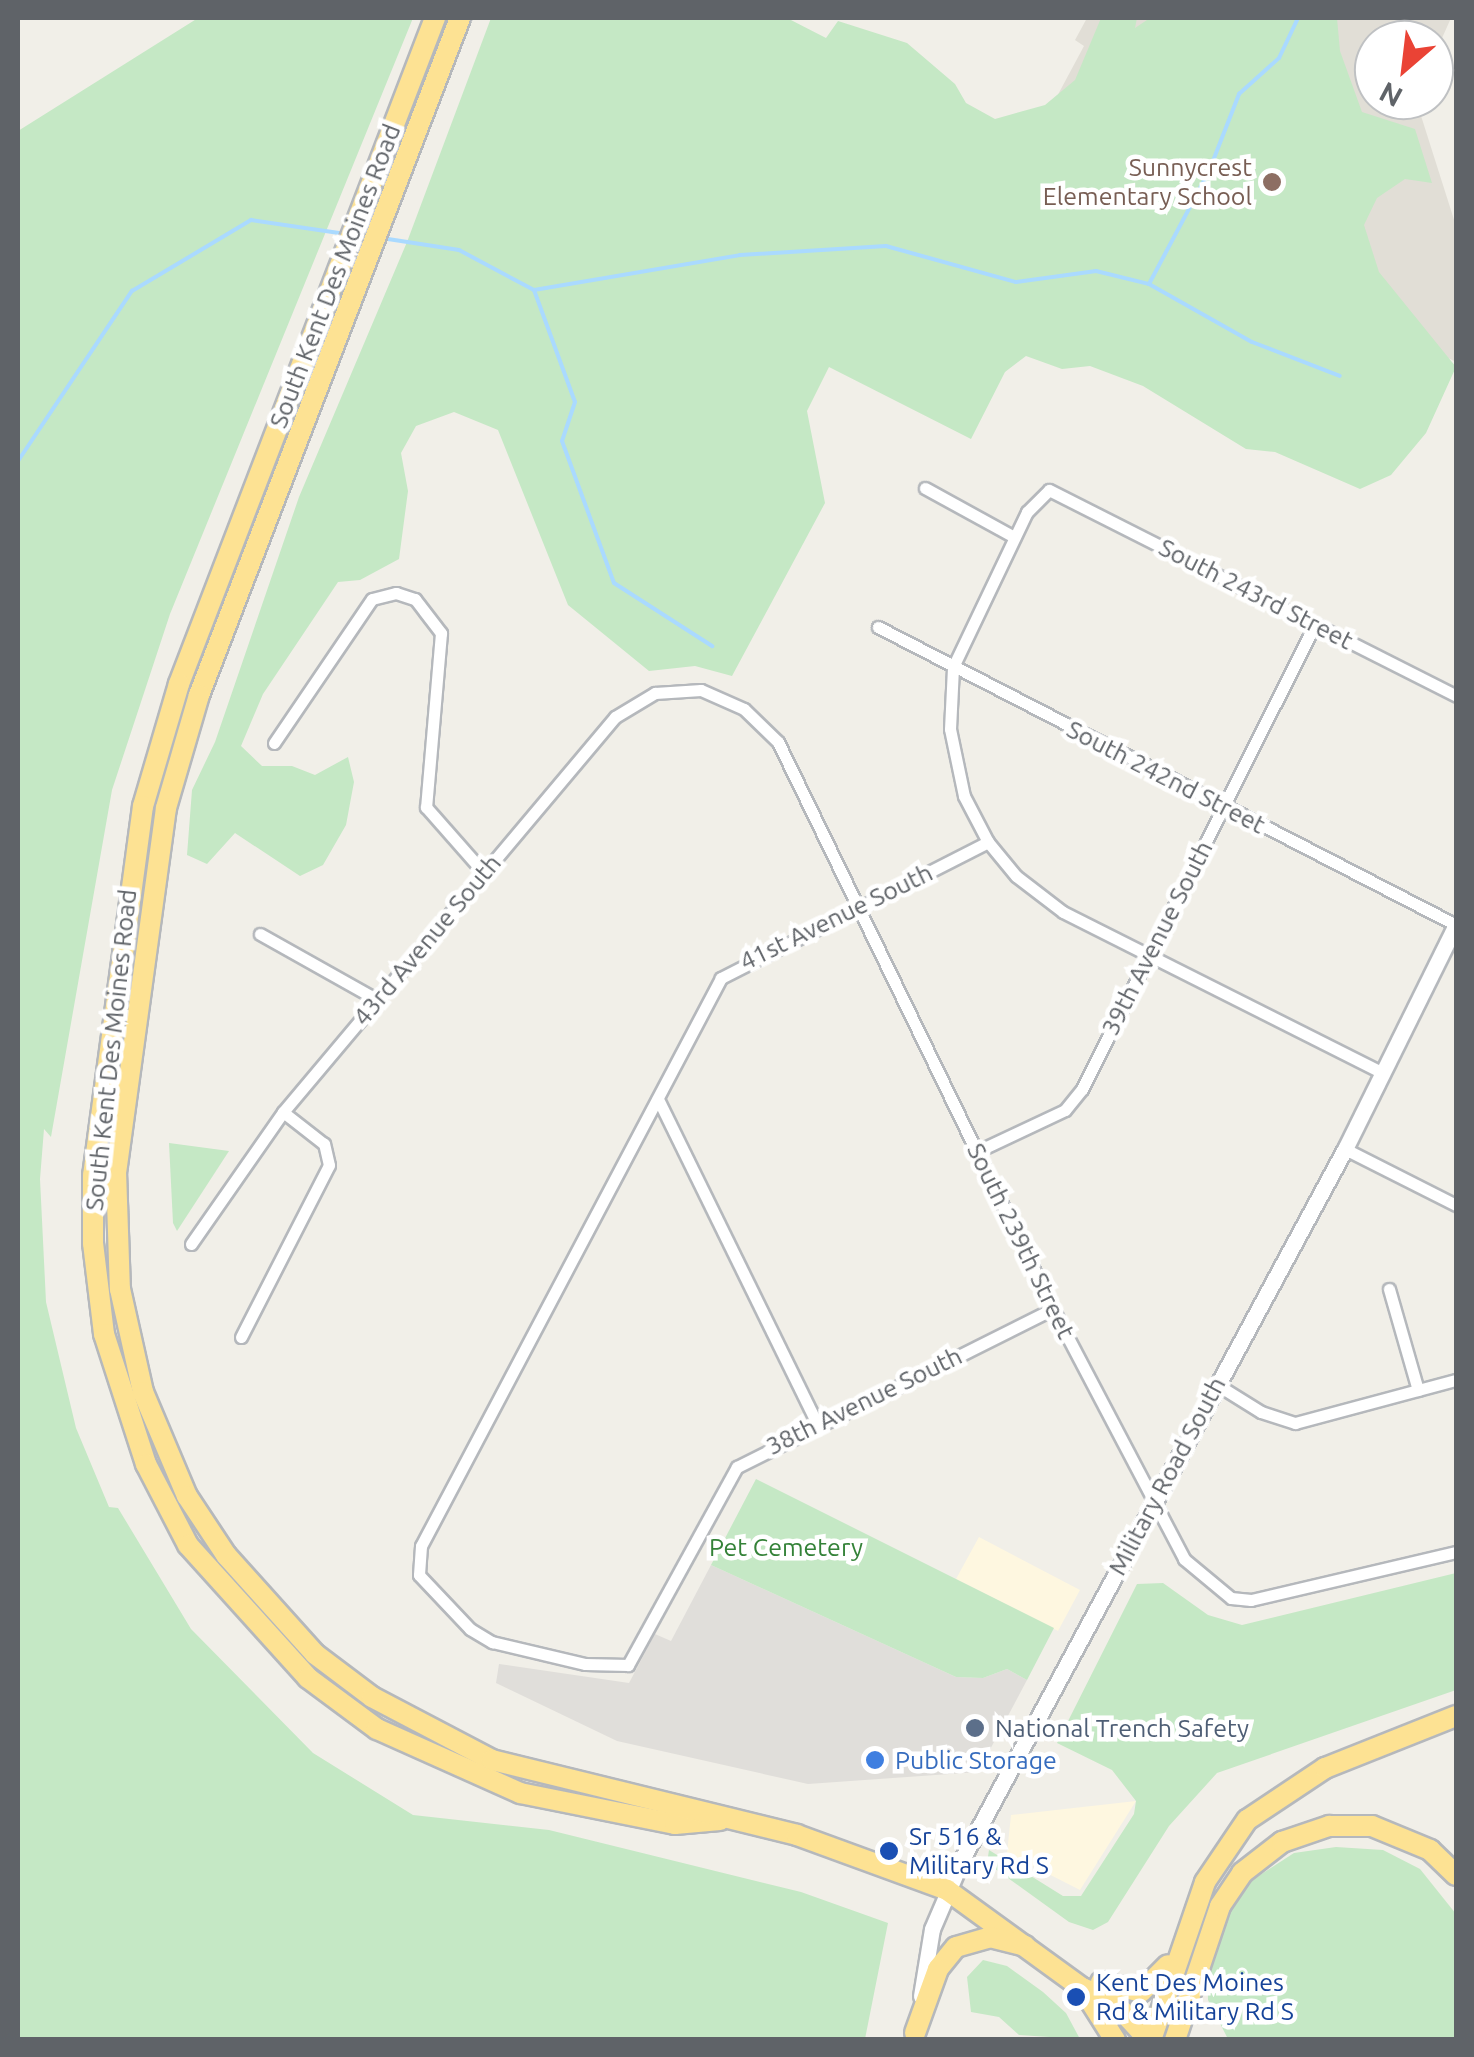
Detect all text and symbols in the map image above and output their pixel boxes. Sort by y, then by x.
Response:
north arrow [1354,20,1454,120]
text: N [1374,77,1407,114]
street label: South Kent Des Moines Road [263,120,407,432]
place label: Sunnycrest Elementary School [1043,153,1252,212]
marker: Sunnycrest Elementary School [1261,171,1283,193]
street label: South 243rd Street [1154,532,1358,656]
street label: South 242nd Street [1062,714,1270,840]
street label: 39th Avenue South [1095,836,1219,1040]
street label: 43rd Avenue South [347,848,507,1032]
street label: 41st Avenue South [735,857,937,977]
street label: South Kent Des Moines Road [79,888,143,1212]
street label: South 239th Street [961,1138,1081,1344]
street label: 38th Avenue South [761,1341,967,1461]
street label: Military Road South [1102,1372,1232,1580]
park label: Pet Cemetery [709,1532,863,1562]
place label: National Trench Safety [995,1713,1249,1743]
marker: National Trench Safety [964,1717,986,1739]
place label: Public Storage [895,1745,1057,1775]
marker: Public Storage [864,1749,886,1771]
place label: Sr 516 & Military Rd S [909,1822,1049,1881]
marker: Sr 516 & Military Rd S [878,1840,900,1862]
place label: Kent Des Moines Rd & Military Rd S [1096,1968,1294,2027]
marker: Kent Des Moines Rd & Military Rd S [1065,1986,1087,2008]

